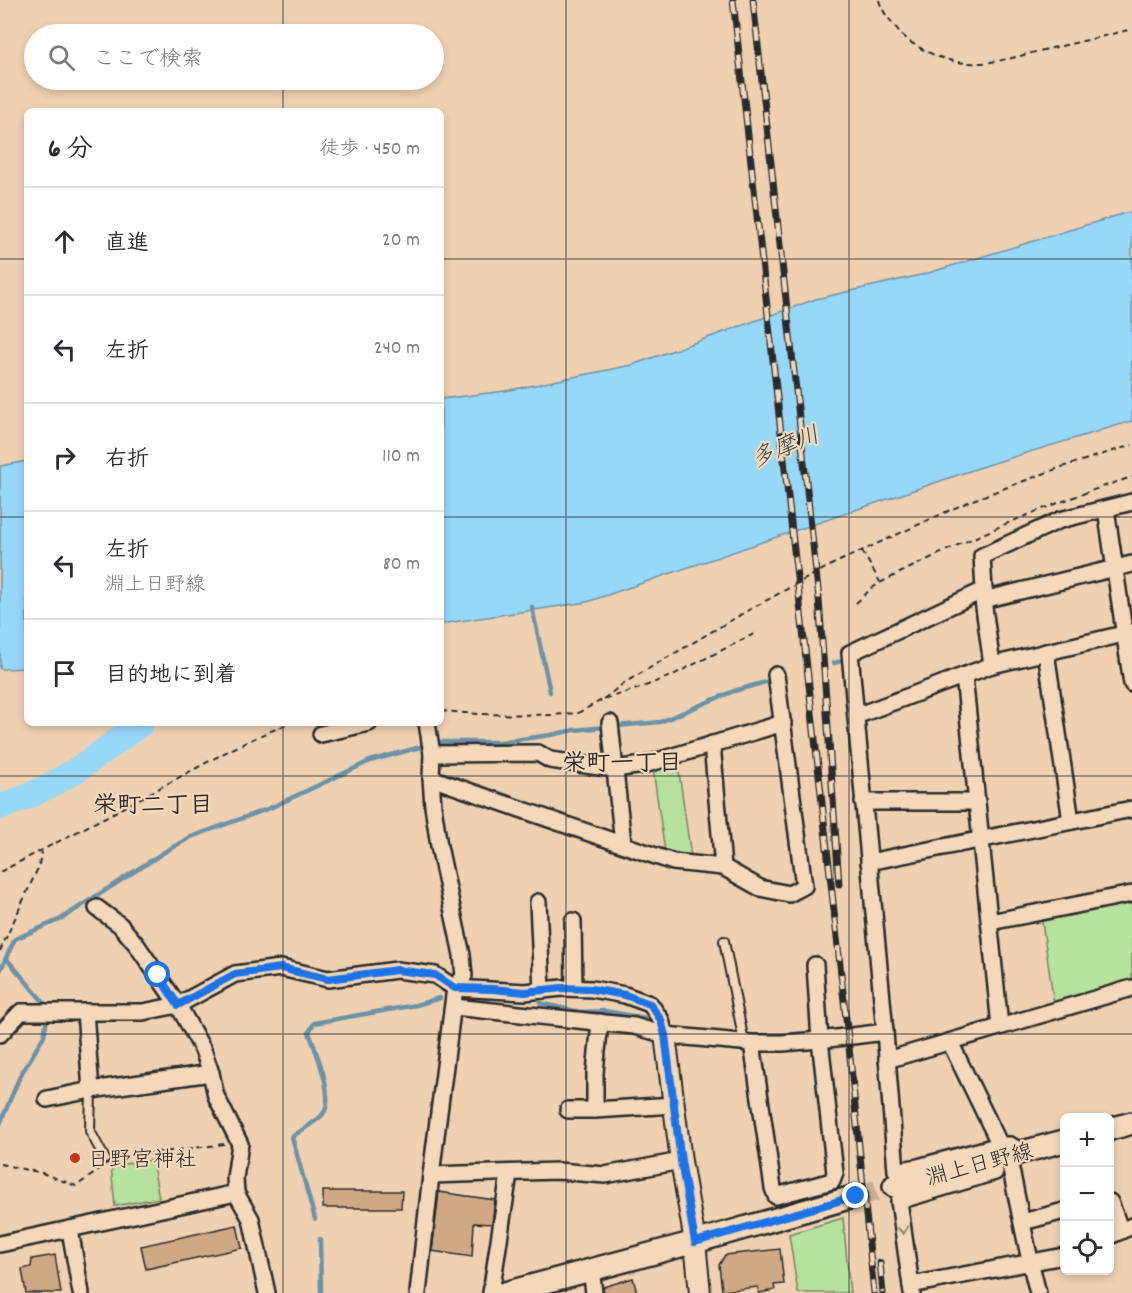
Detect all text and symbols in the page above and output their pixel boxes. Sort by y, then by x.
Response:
search box [24,24,444,90]
icon: search [45,41,78,74]
text: ここで検索 [93,45,203,76]
text: 6 分 [48,132,93,169]
text: 徒歩 · 450 m [319,136,420,164]
icon: ahead [48,225,81,258]
text: 20 m [382,227,420,255]
text: 直進 [105,229,149,260]
icon: left [48,333,81,366]
text: 240 m [374,335,420,363]
text: 左折 [105,337,149,368]
water label: 多摩川 [746,420,826,478]
icon: right [48,441,81,474]
text: 110 m [382,443,420,471]
text: 右折 [105,445,149,476]
text: 左折 [105,536,149,567]
icon: left [48,549,81,582]
text: 80 m [383,551,420,579]
text: 淵上日野線 [105,572,205,600]
icon: arrive [48,657,81,690]
text: 目的地に到着 [105,661,237,692]
district label: 栄町一丁目 [562,748,682,782]
district label: 栄町二丁目 [93,790,213,824]
route start [144,961,170,987]
map controls [1060,1113,1114,1275]
button: + [1060,1113,1114,1167]
street label: 淵上日野線 [923,1137,1037,1196]
place label: 日野宮神社 [87,1146,197,1177]
marker: 日野宮神社 [68,1151,82,1165]
button: − [1060,1167,1114,1221]
route end [842,1182,868,1208]
button: locate [1060,1221,1114,1275]
one-way arrow [896,1226,908,1235]

